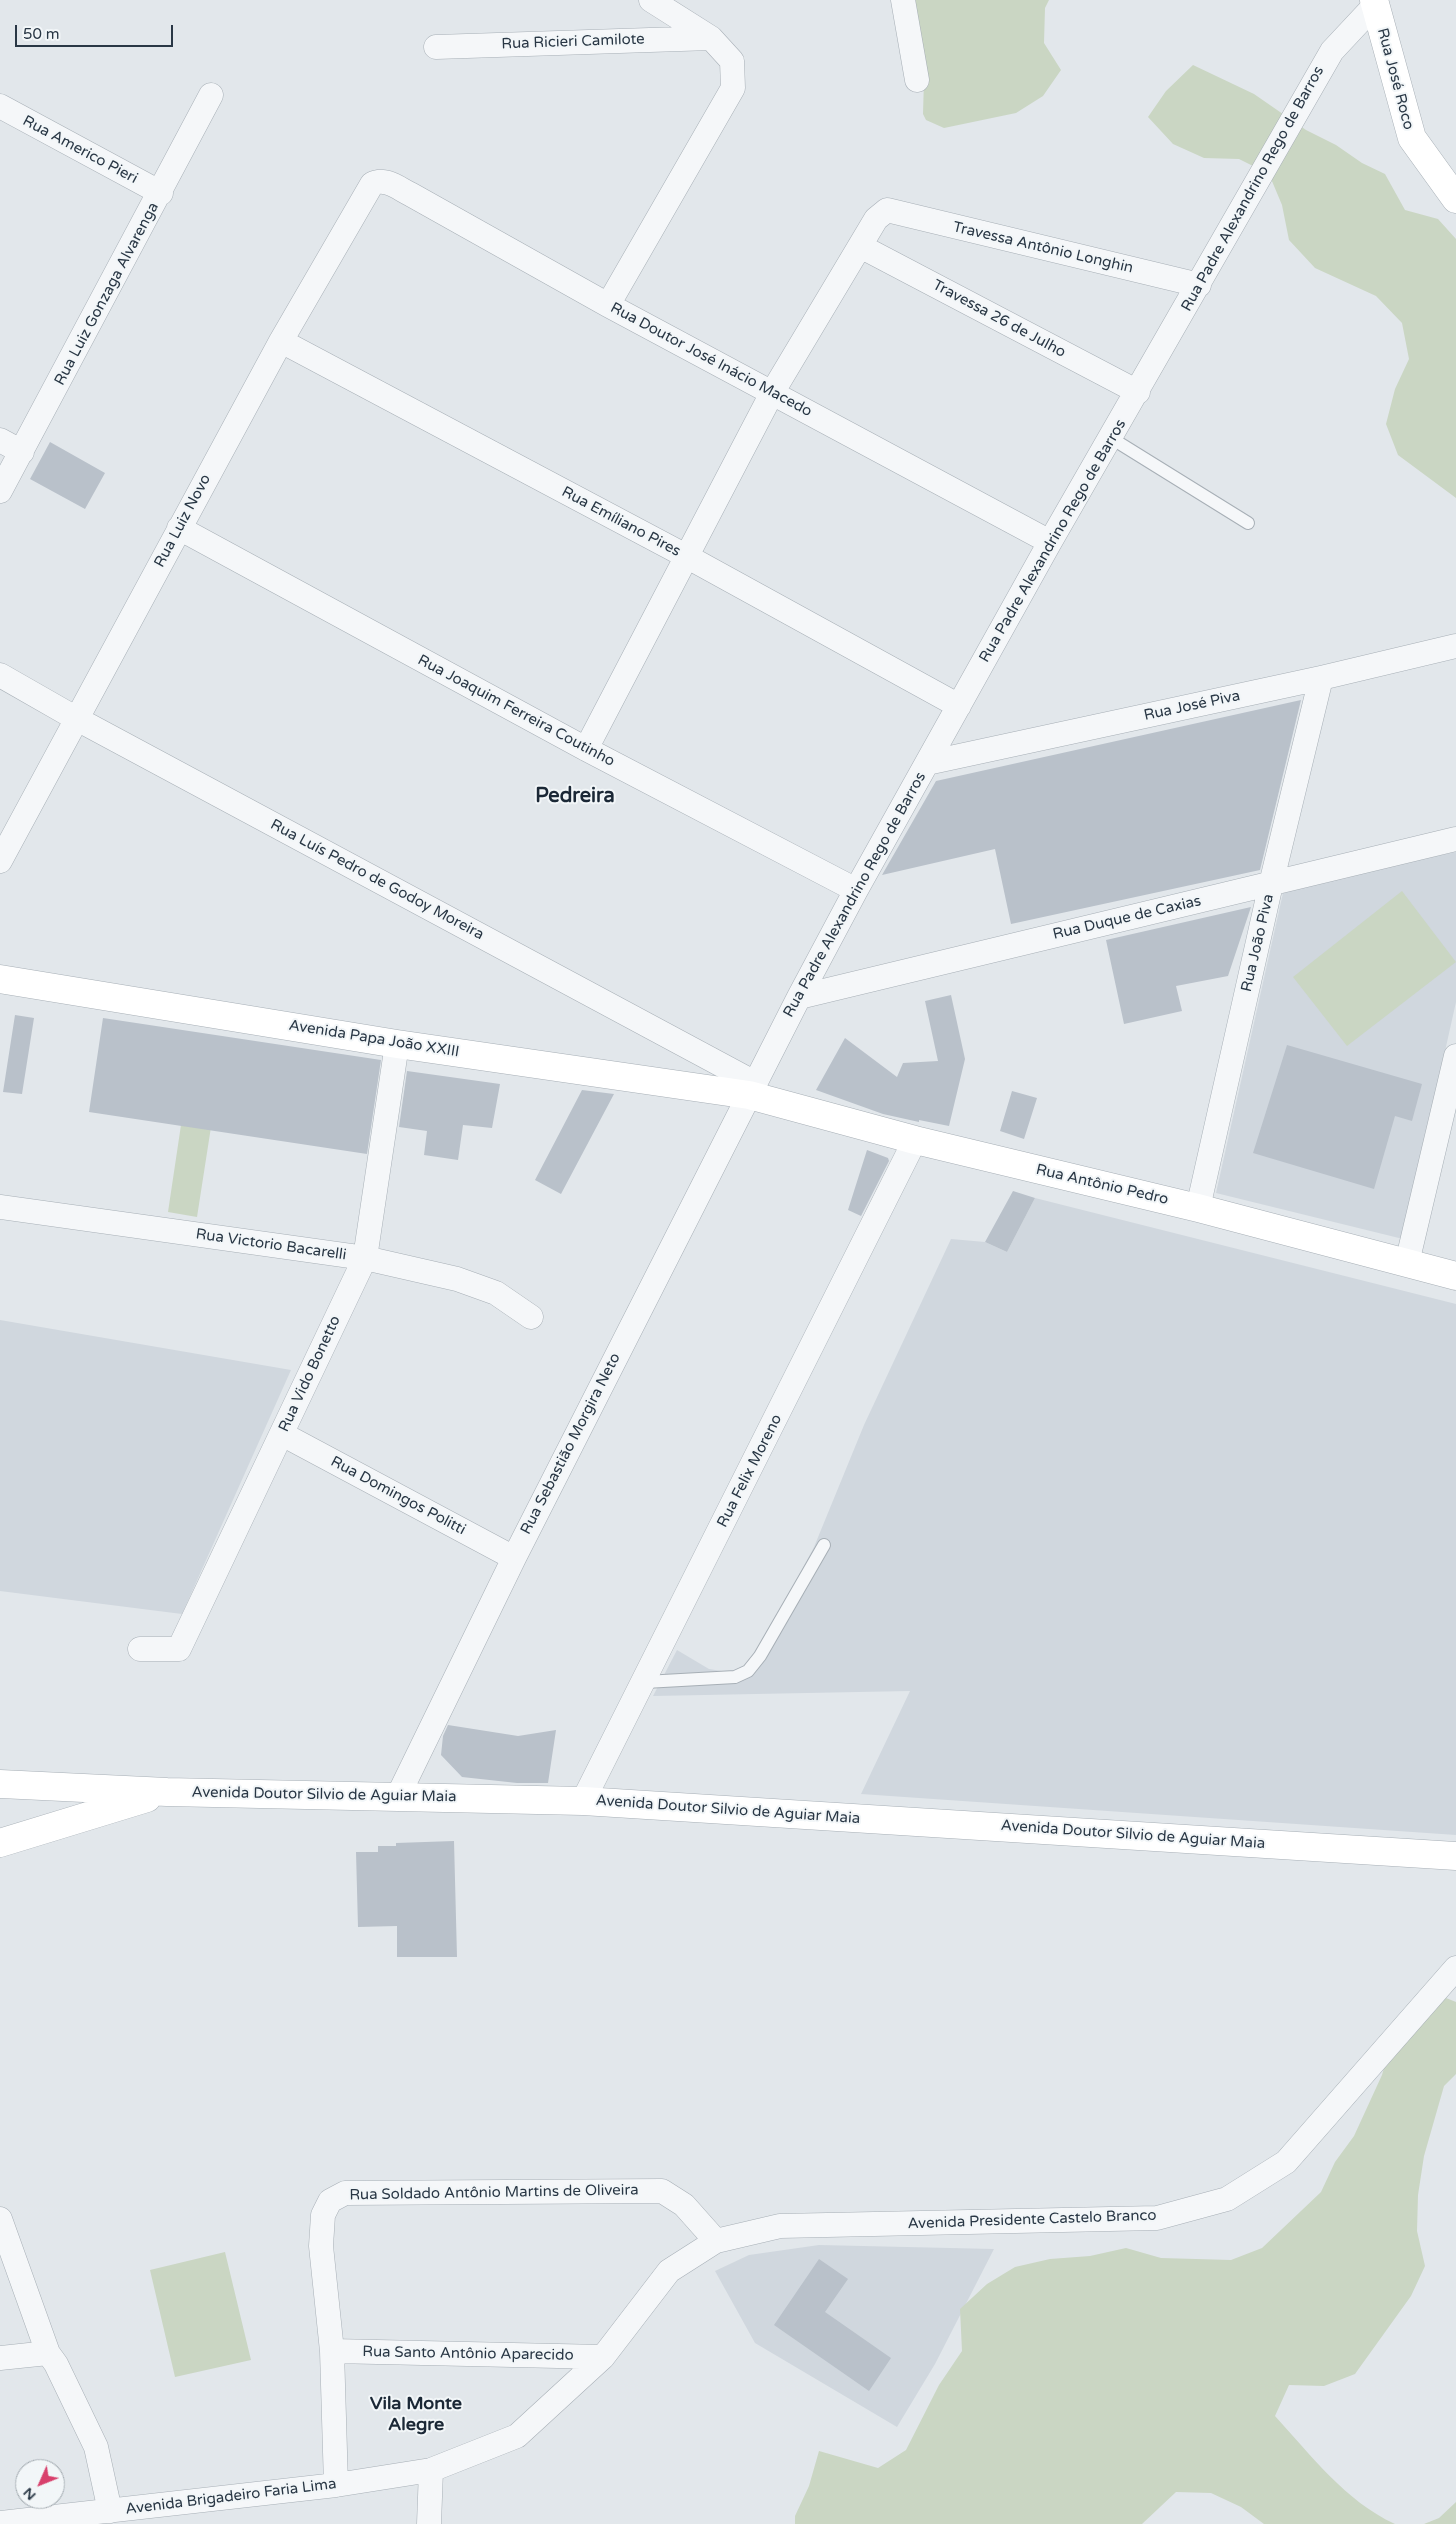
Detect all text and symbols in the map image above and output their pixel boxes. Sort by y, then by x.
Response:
scale bar [18,15,175,47]
text: 50 m [23,25,60,43]
street label: Rua José Roco [1373,26,1417,132]
street label: Rua Ricieri Camilote [501,31,645,53]
street label: Rua Padre Alexandrino Rego de Barros [1178,63,1328,315]
street label: Rua Americo Pieri [19,112,141,188]
street label: Rua Luiz Gonzaga Alvarenga [51,199,163,389]
street label: Travessa Antônio Longhin [951,218,1135,278]
street label: Travessa 26 de Julho [929,276,1069,362]
street label: Rua Doutor José Inácio Macedo [607,299,815,421]
street label: Rua Padre Alexandrino Rego de Barros [976,416,1130,666]
street label: Rua Luiz Novo [151,471,215,571]
street label: Rua Emíliano Pires [558,483,684,561]
street label: Rua Joaquim Ferreira Coutinho [414,651,618,771]
street label: Rua José Piva [1142,687,1242,725]
street label: Rua Padre Alexandrino Rego de Barros [780,769,930,1021]
district label: Pedreira [535,785,615,809]
street label: Rua Luís Pedro de Godoy Moreira [267,816,487,944]
street label: Rua Duque de Caxias [1051,892,1203,944]
street label: Rua João Piva [1238,892,1278,994]
street label: Avenida Papa João XXIII [287,1017,461,1061]
street label: Rua Antônio Pedro [1034,1161,1170,1209]
street label: Rua Victorio Bacarelli [195,1226,347,1264]
street label: Rua Vido Bonetto [275,1313,345,1435]
street label: Rua Sebastião Morgira Neto [517,1350,625,1538]
street label: Rua Felix Moreno [714,1412,786,1530]
street label: Rua Domingos Politti [327,1453,469,1539]
street label: Avenida Doutor Silvio de Aguiar Maia [191,1784,457,1806]
street label: Avenida Doutor Silvio de Aguiar Maia [595,1792,861,1828]
street label: Avenida Doutor Silvio de Aguiar Maia [1000,1817,1266,1853]
street label: Rua Soldado Antônio Martins de Oliveira [349,2181,639,2205]
street label: Avenida Presidente Castelo Branco [907,2207,1157,2233]
street label: Rua Santo Antônio Aparecido [362,2343,574,2365]
district label: Vila Monte Alegre [370,2393,462,2436]
north arrow [15,2459,65,2509]
street label: Avenida Brigadeiro Faria Lima [125,2475,337,2519]
text: N [20,2484,40,2504]

